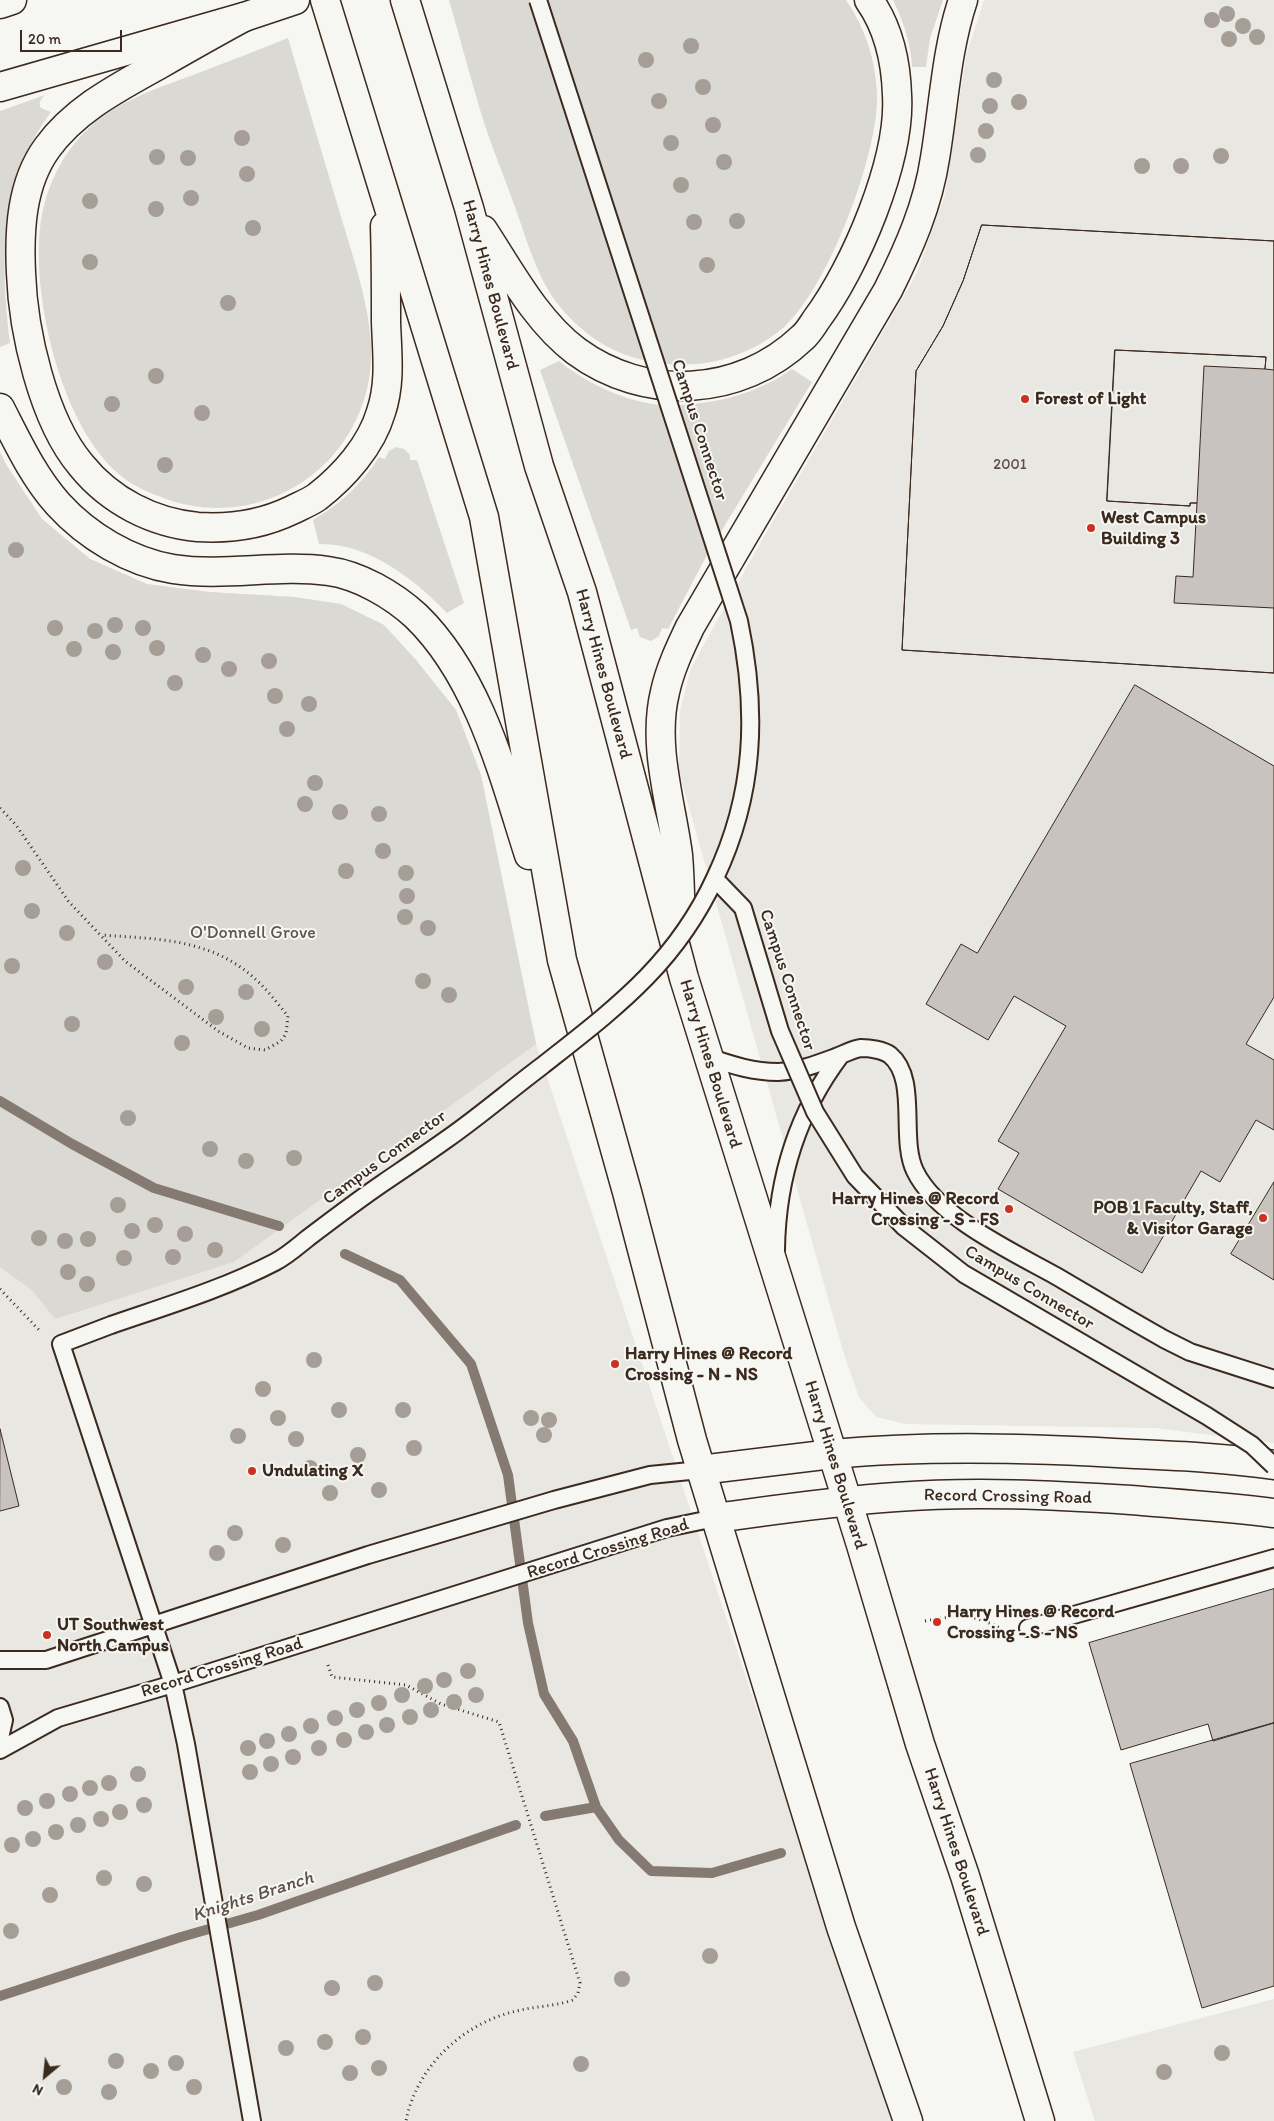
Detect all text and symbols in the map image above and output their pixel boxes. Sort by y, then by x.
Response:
scale bar [22,20,125,52]
text: 20 m [28,30,61,48]
street label: Harry Hines Boulevard [457,197,523,373]
street label: Campus Connector [666,357,732,503]
place label: Forest of Light [1035,388,1146,410]
marker: Forest of Light [1019,393,1031,405]
house number: 2001 [993,456,1027,474]
place label: West Campus Building 3 [1101,507,1206,550]
marker: West Campus Building 3 [1085,522,1097,534]
street label: Harry Hines Boulevard [570,586,636,762]
street label: Campus Connector [754,907,820,1053]
park label: O'Donnell Grove [190,922,316,944]
street label: Harry Hines Boulevard [674,977,746,1151]
street label: Campus Connector [319,1106,451,1210]
place label: Harry Hines @ Record Crossing - S - FS [832,1188,999,1230]
place label: POB 1 Faculty, Staff, & Visitor Garage [1093,1197,1253,1240]
marker: Harry Hines @ Record Crossing - S - FS [1003,1203,1015,1215]
marker: POB 1 Faculty, Staff, & Visitor Garage [1257,1212,1269,1224]
street label: Campus Connector [960,1241,1098,1335]
place label: Harry Hines @ Record Crossing - N - NS [625,1343,792,1386]
marker: Harry Hines @ Record Crossing - N - NS [609,1358,621,1370]
street label: Harry Hines Boulevard [799,1378,871,1552]
place label: Undulating X [262,1460,363,1482]
marker: Undulating X [246,1465,258,1477]
street label: Record Crossing Road [924,1485,1092,1509]
street label: Record Crossing Road [524,1514,692,1584]
place label: Harry Hines @ Record Crossing - S - NS [947,1601,1114,1644]
place label: UT Southwest North Campus [57,1614,169,1656]
marker: Harry Hines @ Record Crossing - S - NS [931,1616,943,1628]
marker: UT Southwest North Campus [41,1629,53,1641]
street label: Record Crossing Road [138,1633,306,1703]
street label: Harry Hines Boulevard [919,1765,993,1939]
water label: Knights Branch [189,1867,317,1927]
north arrow [20,2051,70,2101]
text: N [30,2080,46,2099]

